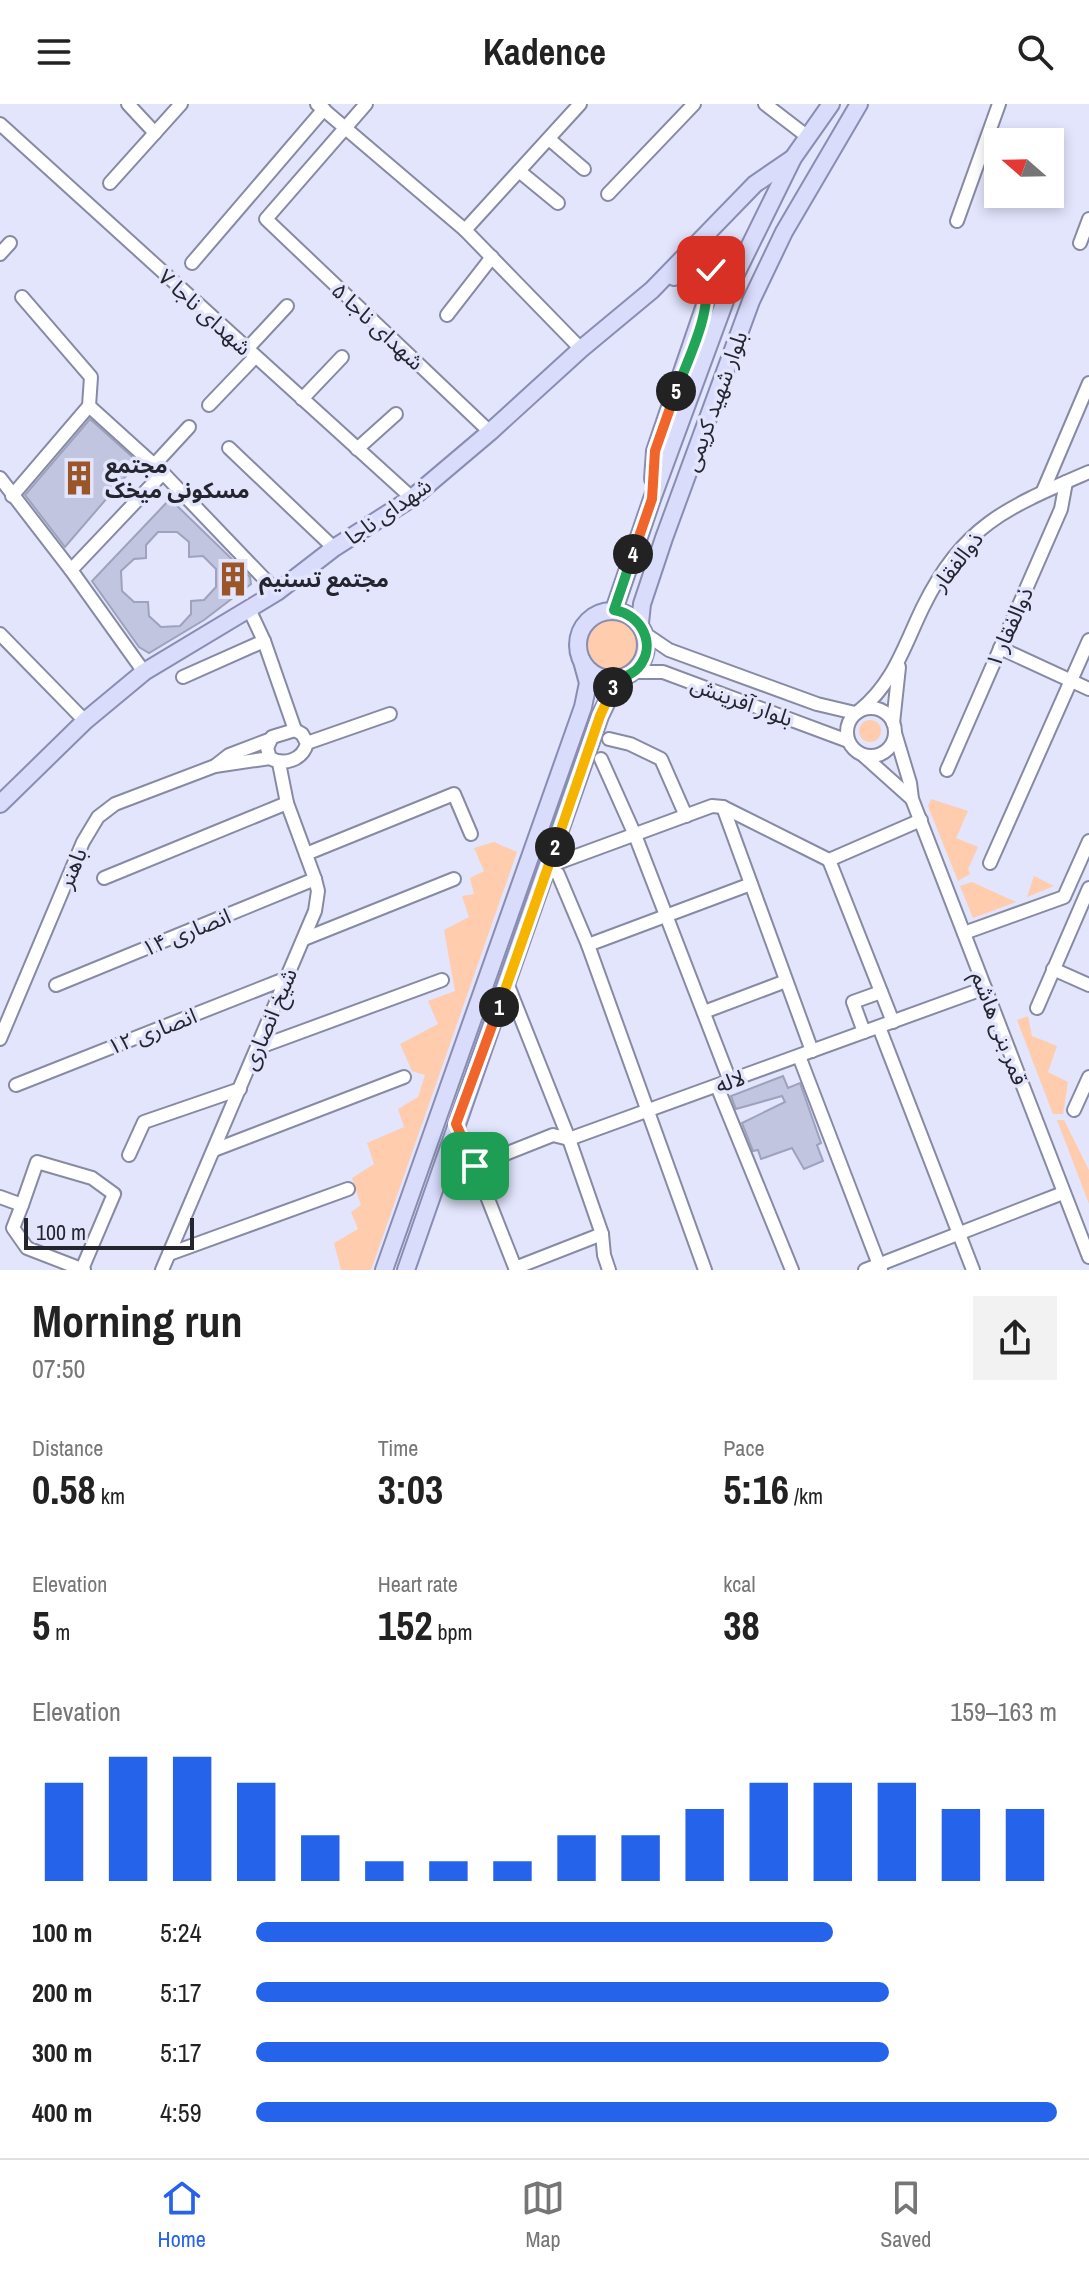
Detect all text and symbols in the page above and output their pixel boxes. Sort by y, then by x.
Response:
text: Kadence [483,28,606,76]
icon: menu [32,30,76,74]
icon: search [1013,30,1057,74]
north arrow [984,128,1064,208]
map controls [984,128,1064,208]
pin [677,236,745,304]
icon: check [689,248,733,292]
street label: شهدای ناجا ۷ [152,262,258,362]
street label: شهدای ناجا ۵ [325,275,431,377]
street label: بلوار شهید کریمی [676,327,754,475]
pin: 5 [656,371,696,411]
text: 5 [671,376,681,406]
place label: مجتمع مسکونی میخک [105,450,250,505]
building icon: مجتمع مسکونی میخک [60,459,98,497]
street label: شهدای ناجا [339,470,437,552]
street label: ذوالفقار [924,525,990,598]
pin: 4 [613,534,653,574]
text: 4 [628,539,638,569]
building icon: مجتمع تسنیم [214,560,252,598]
place label: مجتمع تسنیم [259,564,389,596]
street label: ذوالفقار ۱ [978,582,1040,672]
pin: 3 [593,667,633,707]
street label: بلوار آفرینش [687,669,797,733]
text: 3 [608,672,618,702]
pin: 2 [535,827,575,867]
text: 2 [550,832,560,862]
street label: باهنر [50,843,94,894]
street label: انصاری ۱۴ [137,901,235,963]
street label: شیخ انصاری [234,963,306,1075]
street label: قمر بنی هاشم [963,967,1035,1090]
pin: 1 [479,987,519,1027]
text: 1 [494,992,504,1022]
street label: انصاری ۱۲ [103,1000,201,1062]
street label: لاله [711,1062,749,1100]
pin [441,1132,509,1200]
icon: arrive [453,1144,497,1188]
scale bar [24,1214,194,1250]
text: 100 m [36,1217,86,1247]
text: Morning run [32,1291,242,1351]
button: share [973,1296,1057,1380]
text: 07:50 [32,1351,85,1386]
text: Distance [32,1433,103,1463]
text: Time [378,1433,418,1463]
text: Pace [723,1433,764,1463]
text: 0.58 [32,1463,96,1516]
text: 3:03 [378,1463,443,1516]
text: 5:16 [723,1463,789,1516]
text: km [96,1481,125,1511]
text: /km [789,1481,823,1511]
text: Elevation [32,1569,107,1599]
text: Heart rate [378,1569,458,1599]
text: kcal [723,1569,755,1599]
text: 5 [32,1599,50,1652]
text: 152 [378,1599,432,1652]
text: 38 [723,1599,760,1652]
text: m [50,1617,70,1647]
text: bpm [432,1617,473,1647]
text: Elevation [32,1694,121,1729]
text: 159–163 m [950,1694,1057,1729]
text: 100 m [32,1915,92,1950]
text: 5:24 [160,1915,202,1950]
text: 200 m [32,1975,92,2010]
text: 5:17 [160,1975,202,2010]
text: 300 m [32,2035,92,2070]
text: 5:17 [160,2035,202,2070]
text: 400 m [32,2095,92,2130]
text: 4:59 [160,2095,202,2130]
tab: Home [158,2176,206,2254]
tab: Map [521,2176,565,2254]
tab: Saved [880,2176,931,2254]

